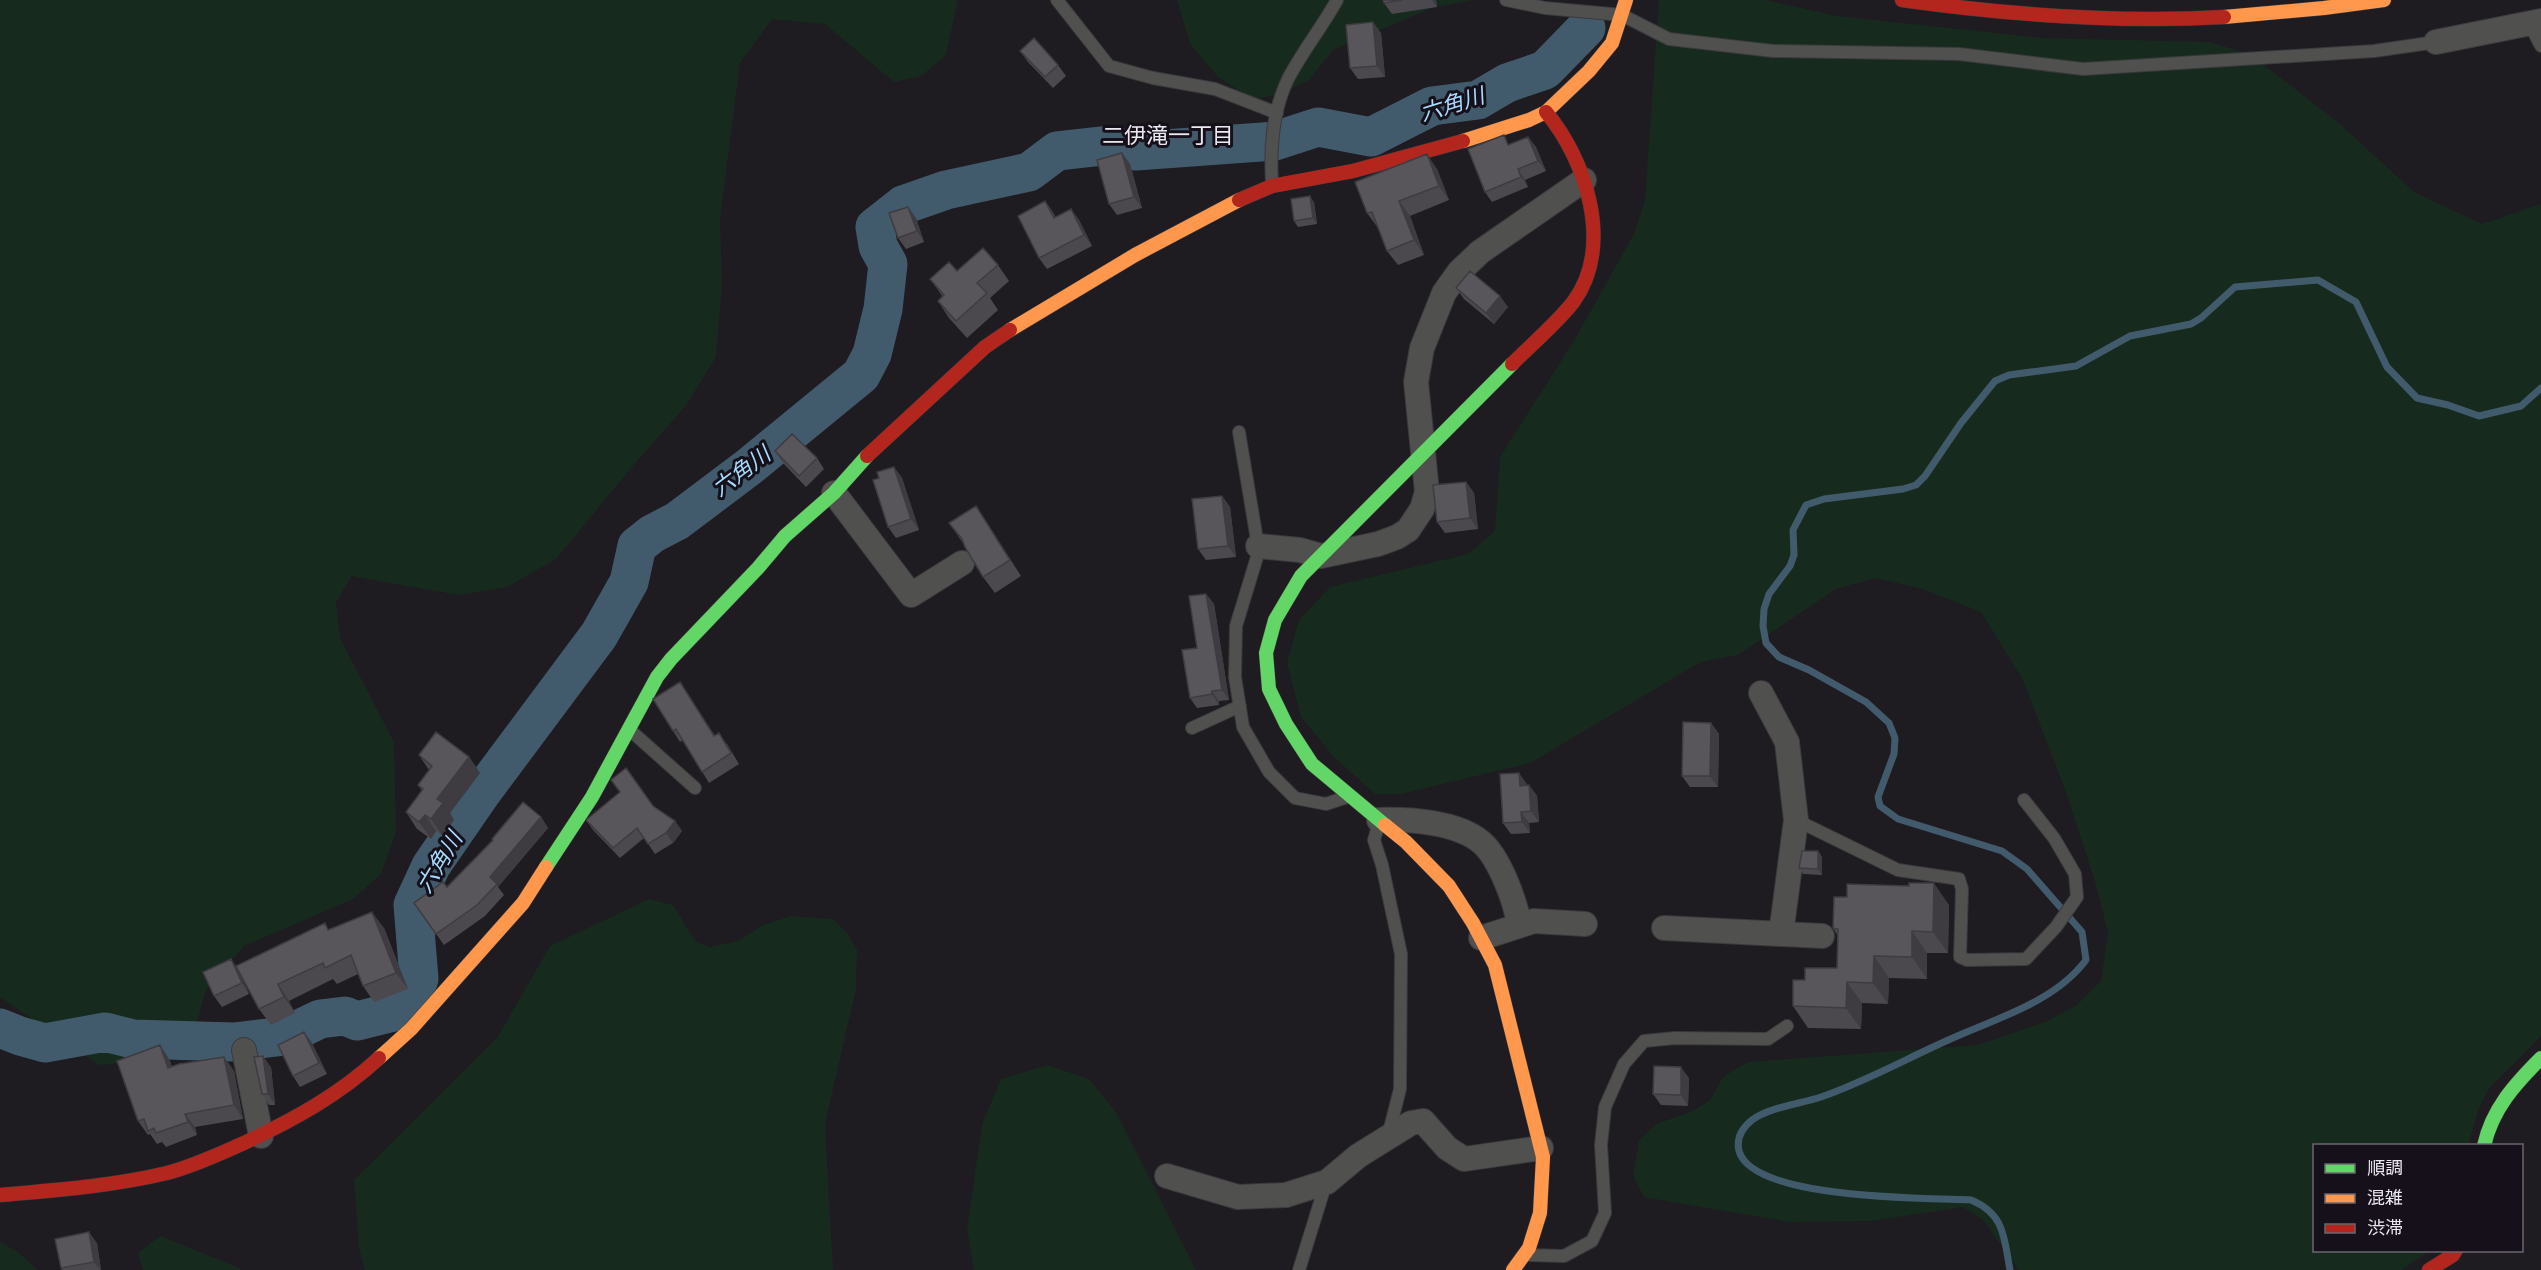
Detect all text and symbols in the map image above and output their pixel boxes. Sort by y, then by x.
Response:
water label: 六角川 [1416,80,1490,127]
district label: 二伊滝一丁目 [1102,121,1234,149]
water label: 六角川 [706,439,777,502]
water label: 六角川 [410,825,469,898]
legend [2313,1144,2523,1252]
text: 順調 [2367,1156,2403,1179]
text: 混雑 [2367,1186,2403,1209]
text: 渋滞 [2367,1216,2403,1239]

